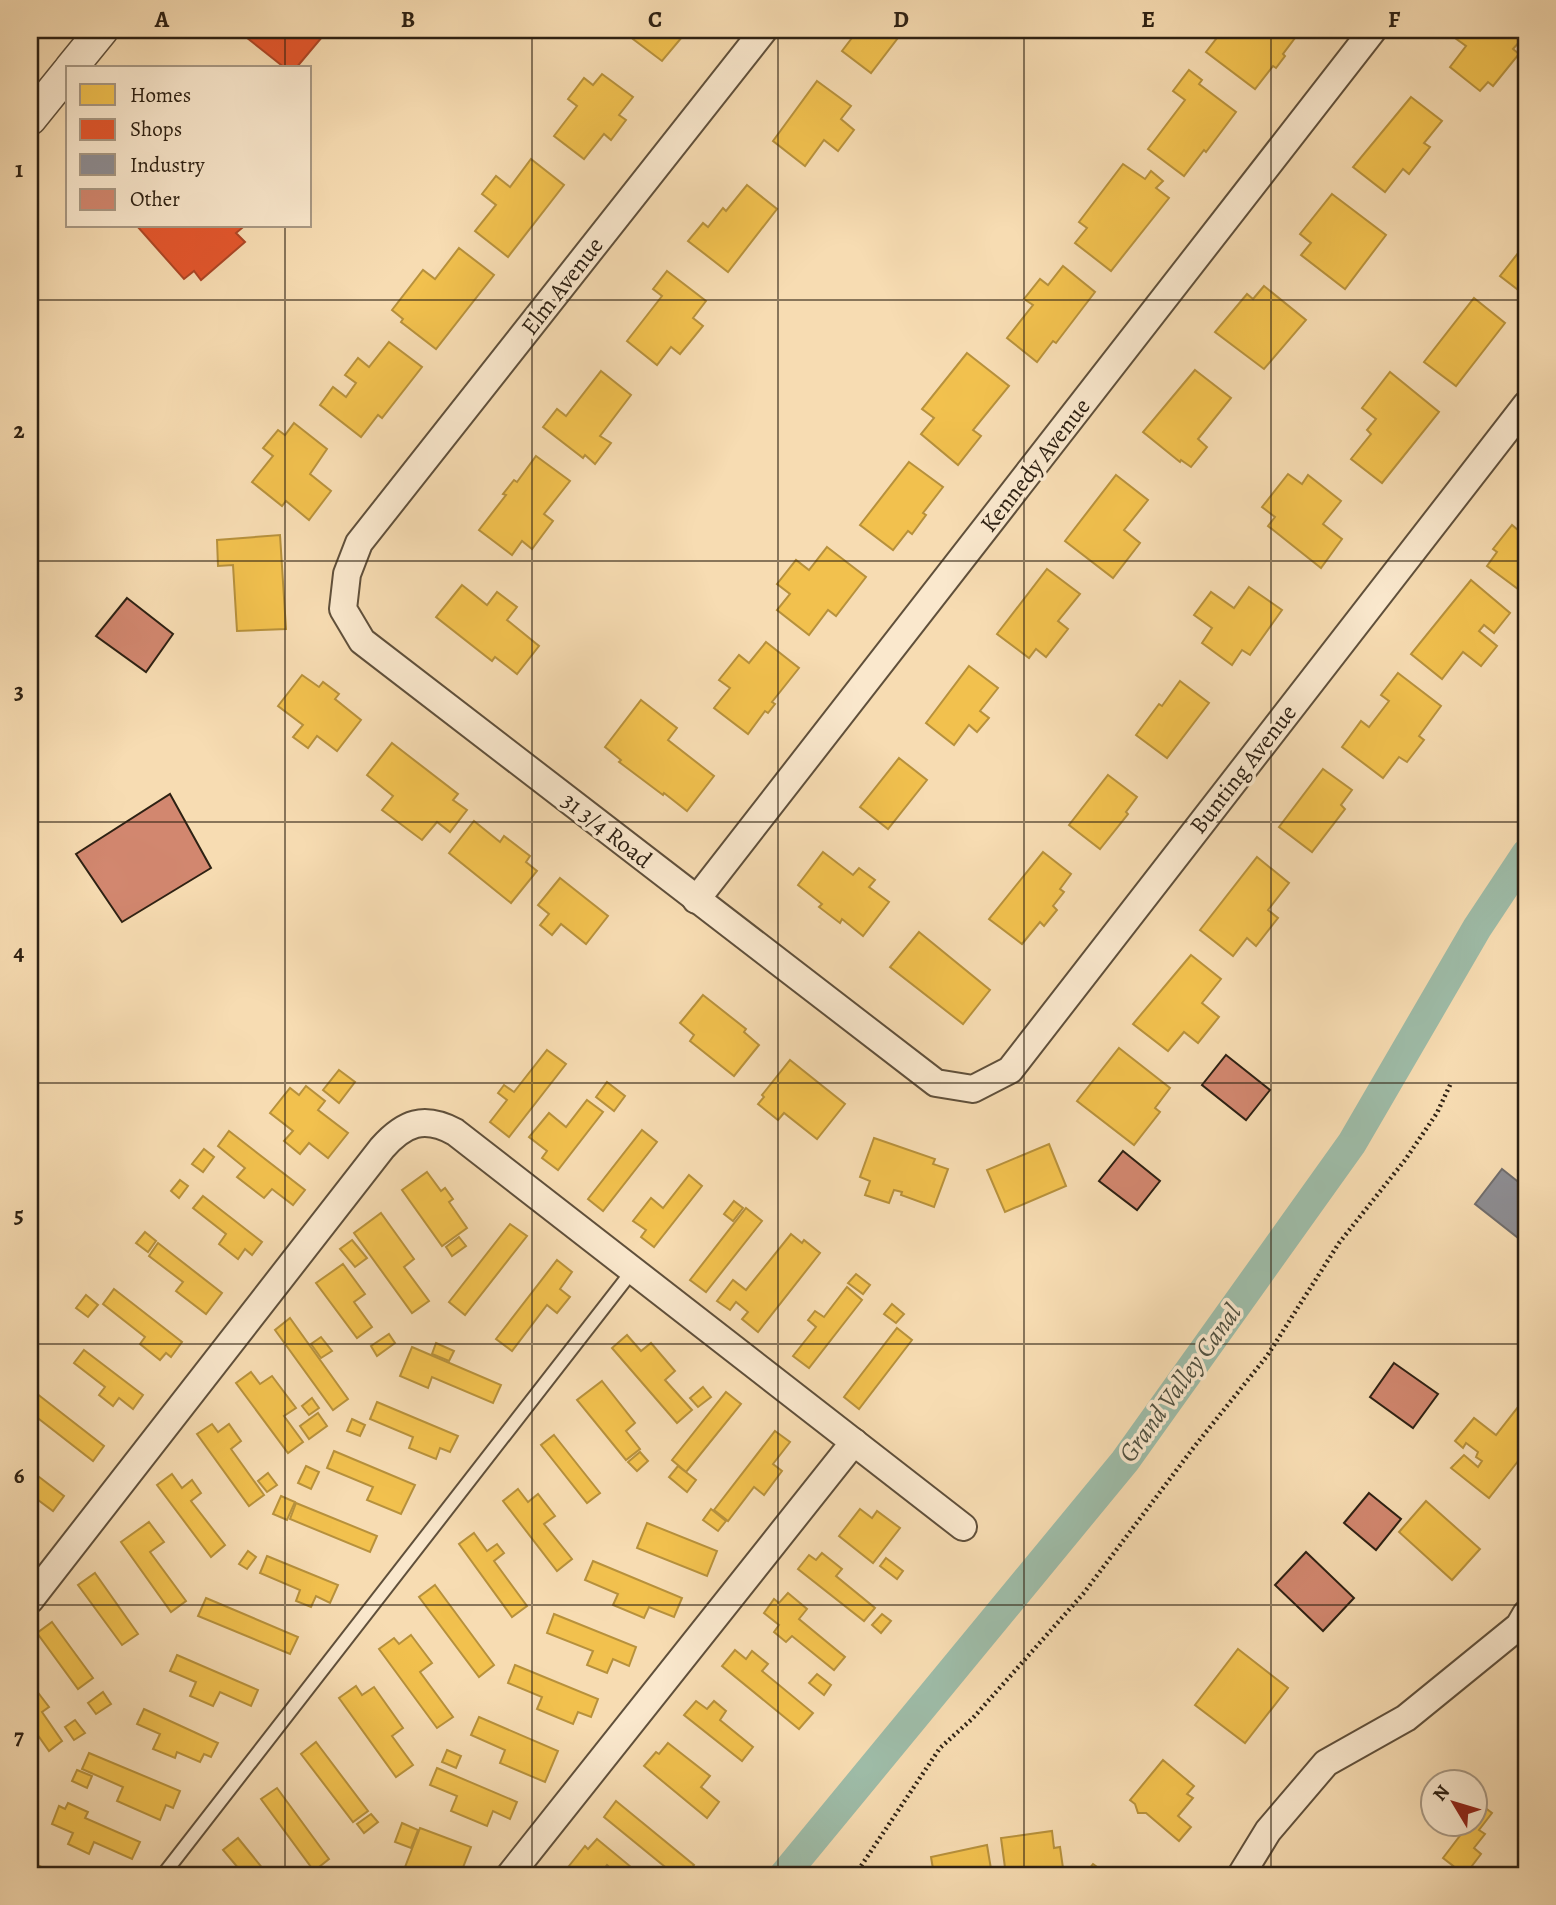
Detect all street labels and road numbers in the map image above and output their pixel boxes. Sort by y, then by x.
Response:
street label: Elm Avenue [514,230,610,342]
street label: Kennedy Avenue [973,391,1097,539]
street label: Bunting Avenue [1182,697,1304,841]
street label: 31 3/4 Road [555,785,659,875]

